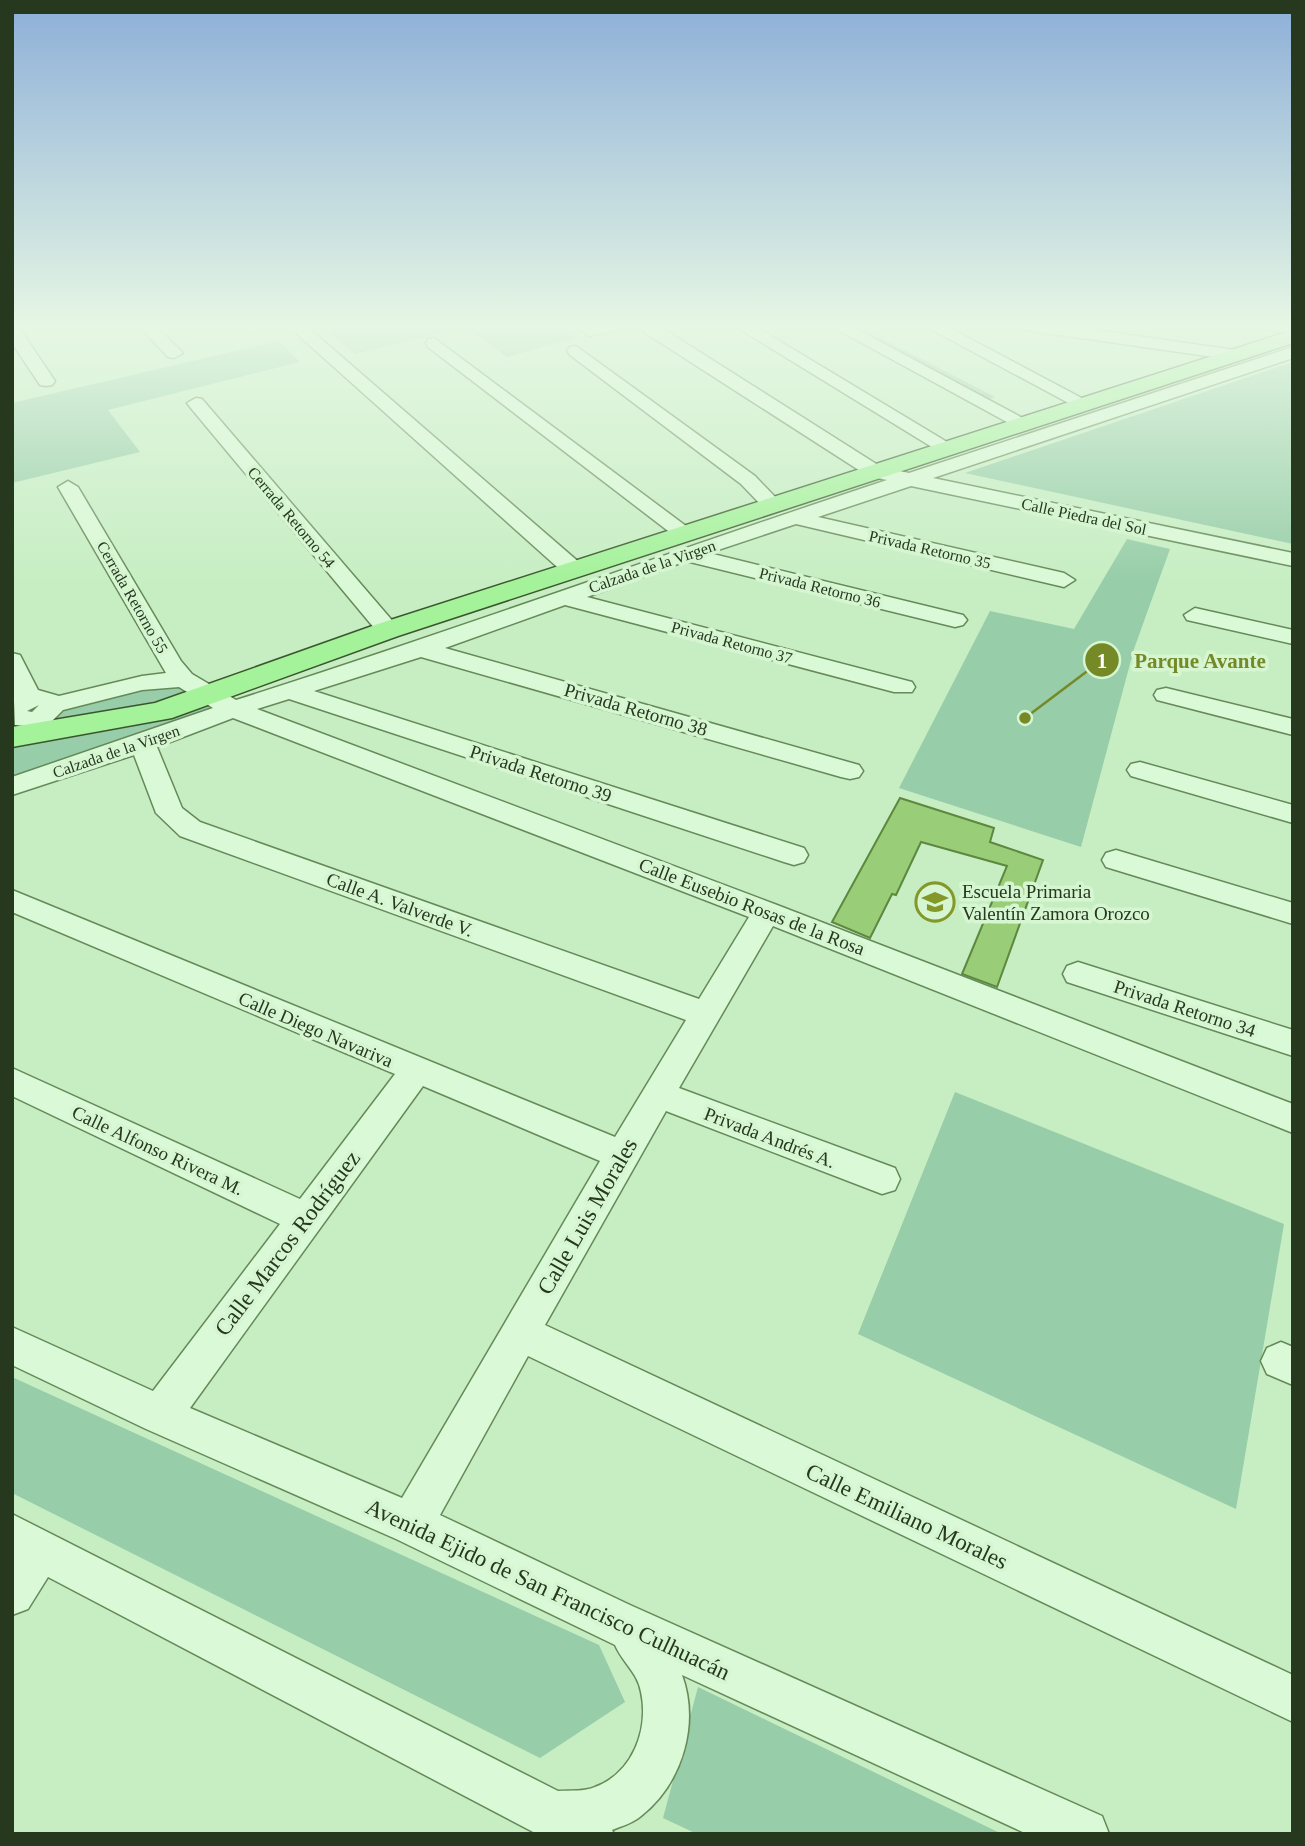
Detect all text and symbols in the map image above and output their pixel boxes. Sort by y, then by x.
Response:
street label: Cerrada Retorno 54 [245,464,339,571]
street label: Calle Piedra del Sol [1020,495,1149,538]
street label: Privada Retorno 35 [867,527,992,572]
street label: Calzada de la Virgen [586,537,718,597]
street label: Cerrada Retorno 55 [94,538,171,656]
street label: Privada Retorno 36 [757,564,882,611]
street label: Privada Retorno 37 [670,618,794,667]
callout: Parque Avante [1084,639,1280,681]
text: 1 [1097,649,1107,673]
text: Parque Avante [1134,649,1266,673]
street label: Privada Retorno 38 [562,679,710,740]
street label: Calzada de la Virgen [50,722,182,782]
street label: Privada Retorno 39 [467,741,614,806]
street label: Calle Eusebio Rosas de la Rosa [636,854,868,959]
street label: Calle A. Valverde V. [324,868,476,941]
school or university icon: Escuela Primaria Valentín Zamora Orozco [914,881,956,923]
place label: Escuela Primaria Valentín Zamora Orozco [962,881,1150,924]
street label: Privada Retorno 34 [1111,976,1259,1041]
street label: Calle Diego Navariva [235,987,397,1072]
street label: Calle Alfonso Rivera M. [69,1101,247,1199]
street label: Privada Andrés A. [701,1103,838,1172]
street label: Calle Luis Morales [533,1134,642,1299]
street label: Calle Marcos Rodríguez [210,1146,365,1341]
street label: Calle Emiliano Morales [802,1459,1012,1574]
street label: Avenida Ejido de San Francisco Culhuacán [362,1494,734,1685]

